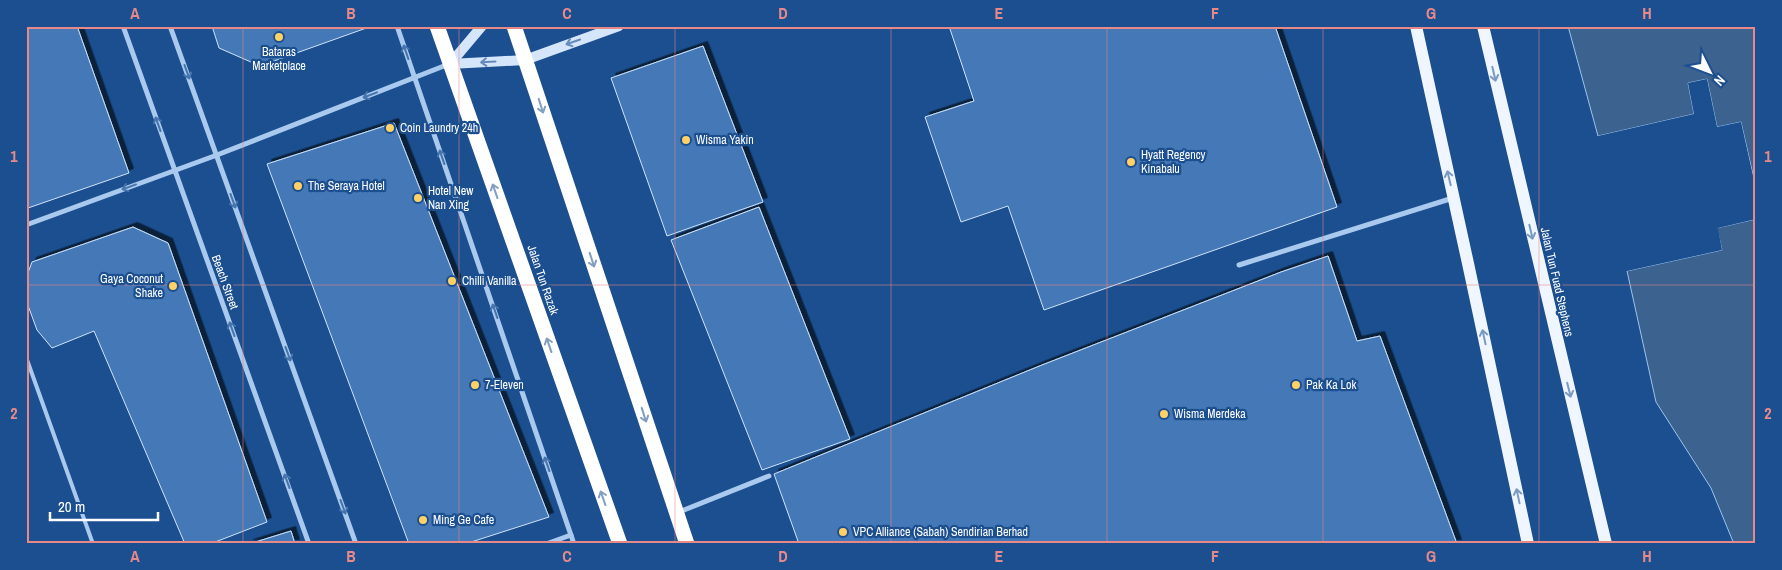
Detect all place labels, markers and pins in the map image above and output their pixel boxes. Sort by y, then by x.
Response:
marker: Bataras Marketplace [273,31,285,43]
place label: Bataras Marketplace [252,44,306,74]
place label: Coin Laundry 24h [400,120,478,136]
marker: Coin Laundry 24h [384,122,396,134]
place label: Wisma Yakin [696,132,754,148]
marker: Wisma Yakin [680,134,692,146]
place label: Hyatt Regency Kinabalu [1141,147,1206,177]
marker: Hyatt Regency Kinabalu [1125,156,1137,168]
place label: The Seraya Hotel [308,178,385,194]
marker: The Seraya Hotel [292,180,304,192]
place label: Hotel New Nan Xing [428,183,474,213]
marker: Hotel New Nan Xing [412,192,424,204]
place label: Gaya Coconut Shake [100,271,163,301]
place label: Chilli Vanilla [462,273,517,289]
marker: Chilli Vanilla [446,275,458,287]
marker: Gaya Coconut Shake [167,280,179,292]
place label: 7-Eleven [485,377,524,393]
place label: Pak Ka Lok [1306,377,1356,393]
marker: 7-Eleven [469,379,481,391]
marker: Pak Ka Lok [1290,379,1302,391]
place label: Wisma Merdeka [1174,406,1246,422]
marker: Wisma Merdeka [1158,408,1170,420]
place label: Ming Ge Cafe [433,512,494,528]
marker: Ming Ge Cafe [417,514,429,526]
place label: VPC Alliance (Sabah) Sendirian Berhad [853,524,1028,540]
marker: VPC Alliance (Sabah) Sendirian Berhad [837,526,849,538]

